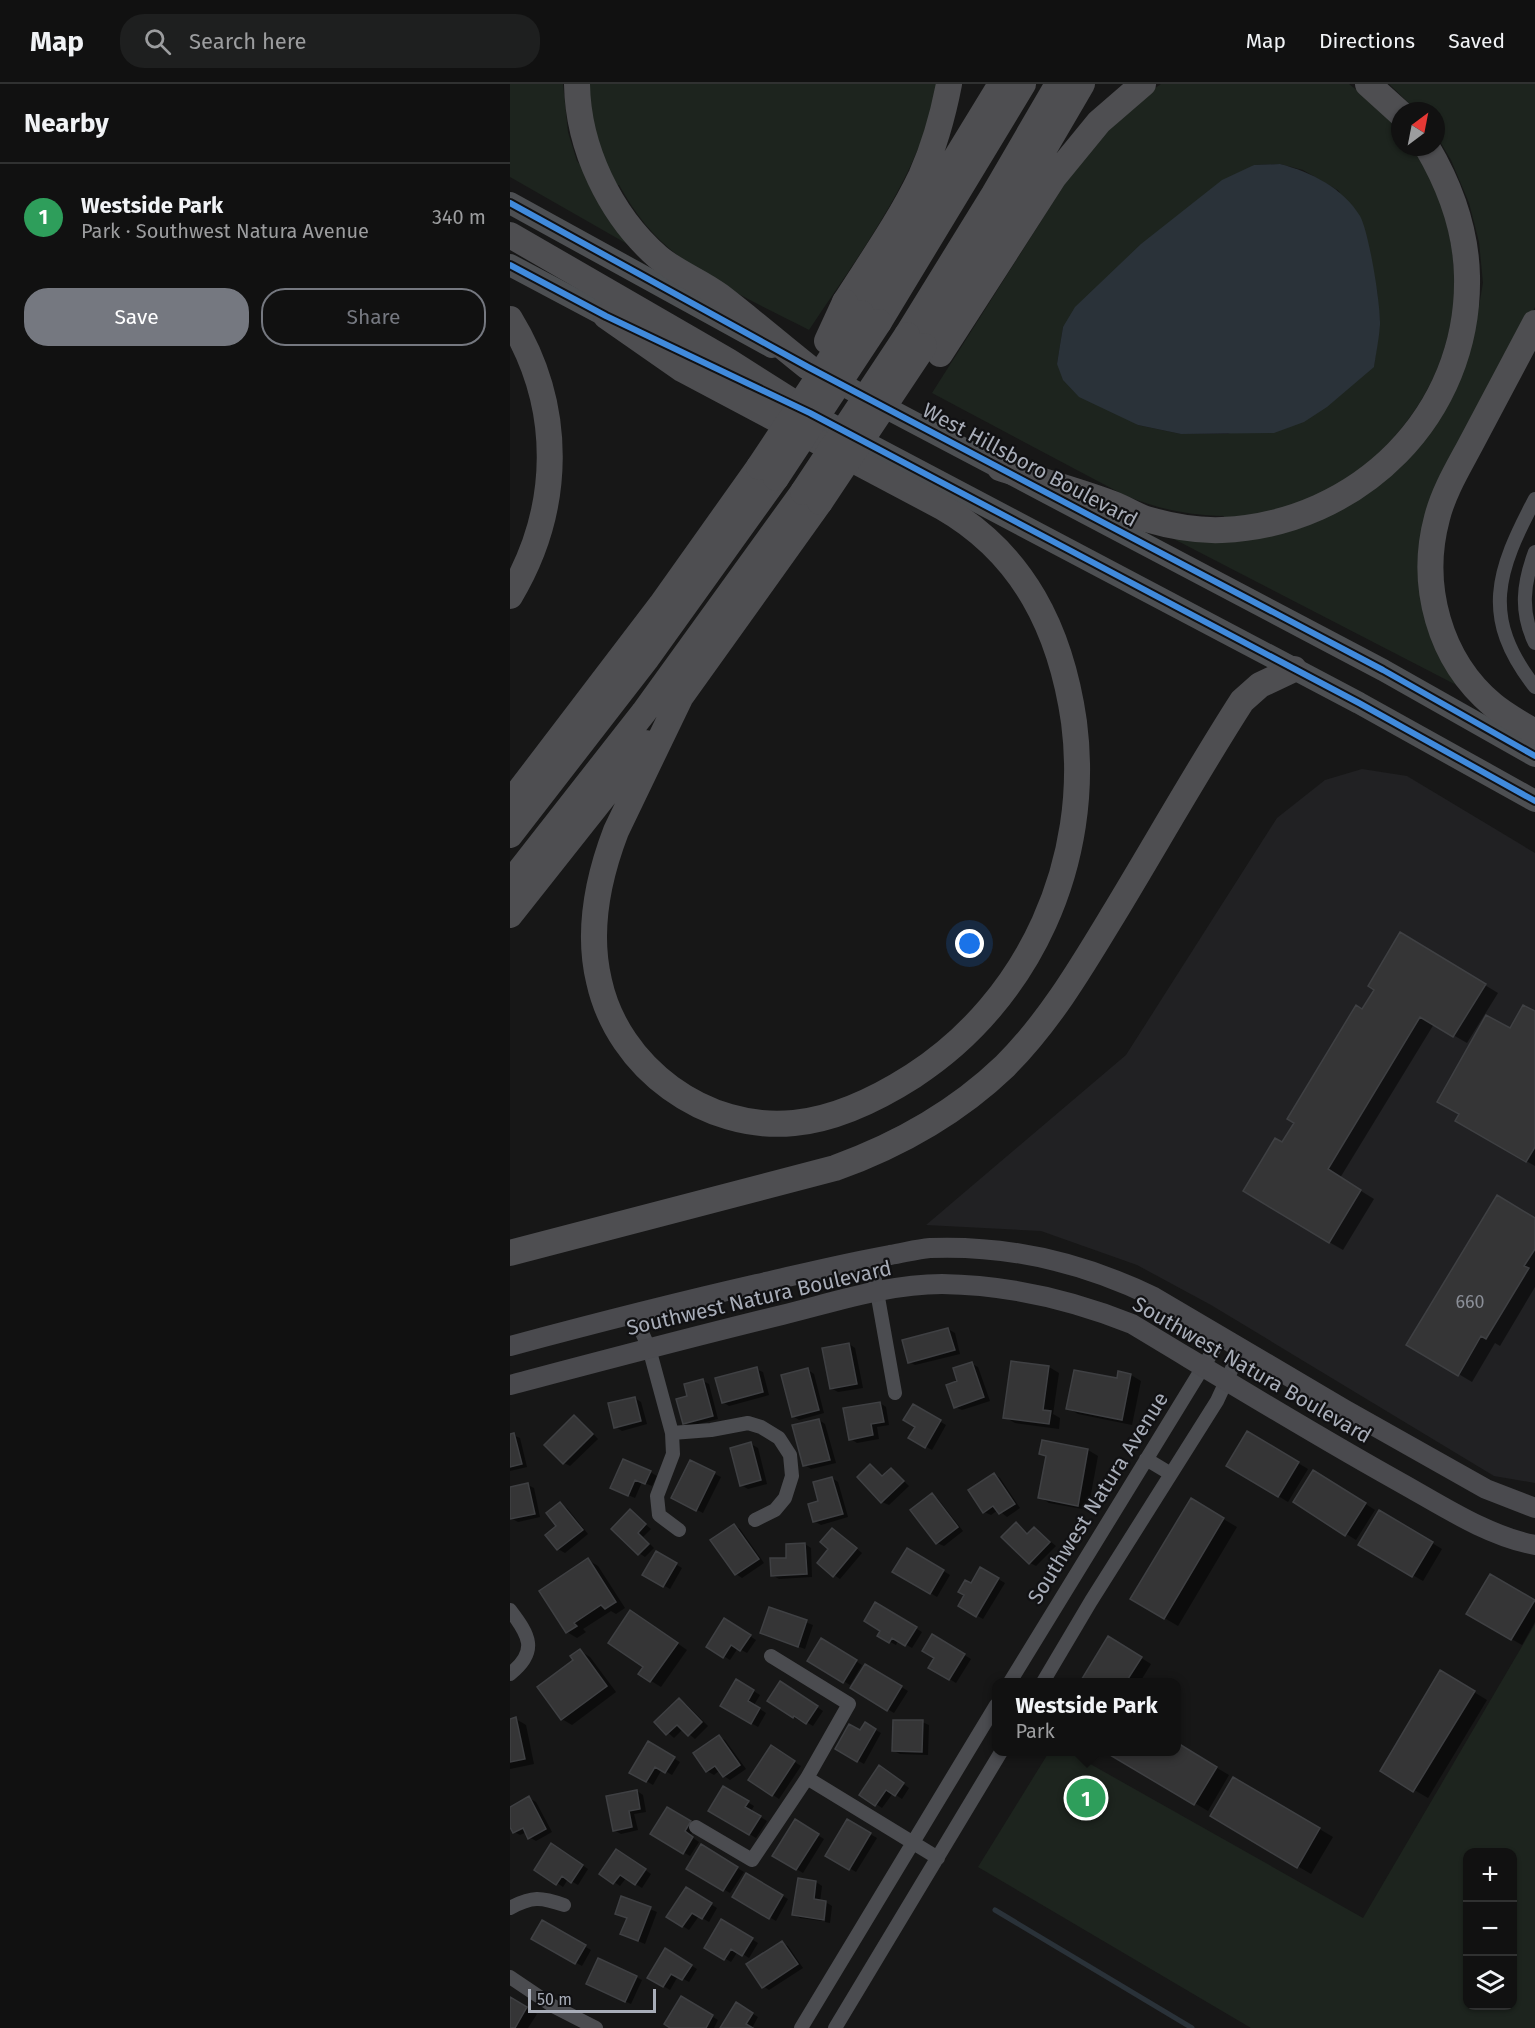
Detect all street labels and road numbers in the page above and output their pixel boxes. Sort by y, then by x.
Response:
street label: West Hillsboro Boulevard [918,397,1142,533]
street label: Southwest Natura Boulevard [624,1255,894,1341]
street label: Southwest Natura Boulevard [1128,1291,1376,1449]
street label: Southwest Natura Avenue [1022,1387,1174,1609]

